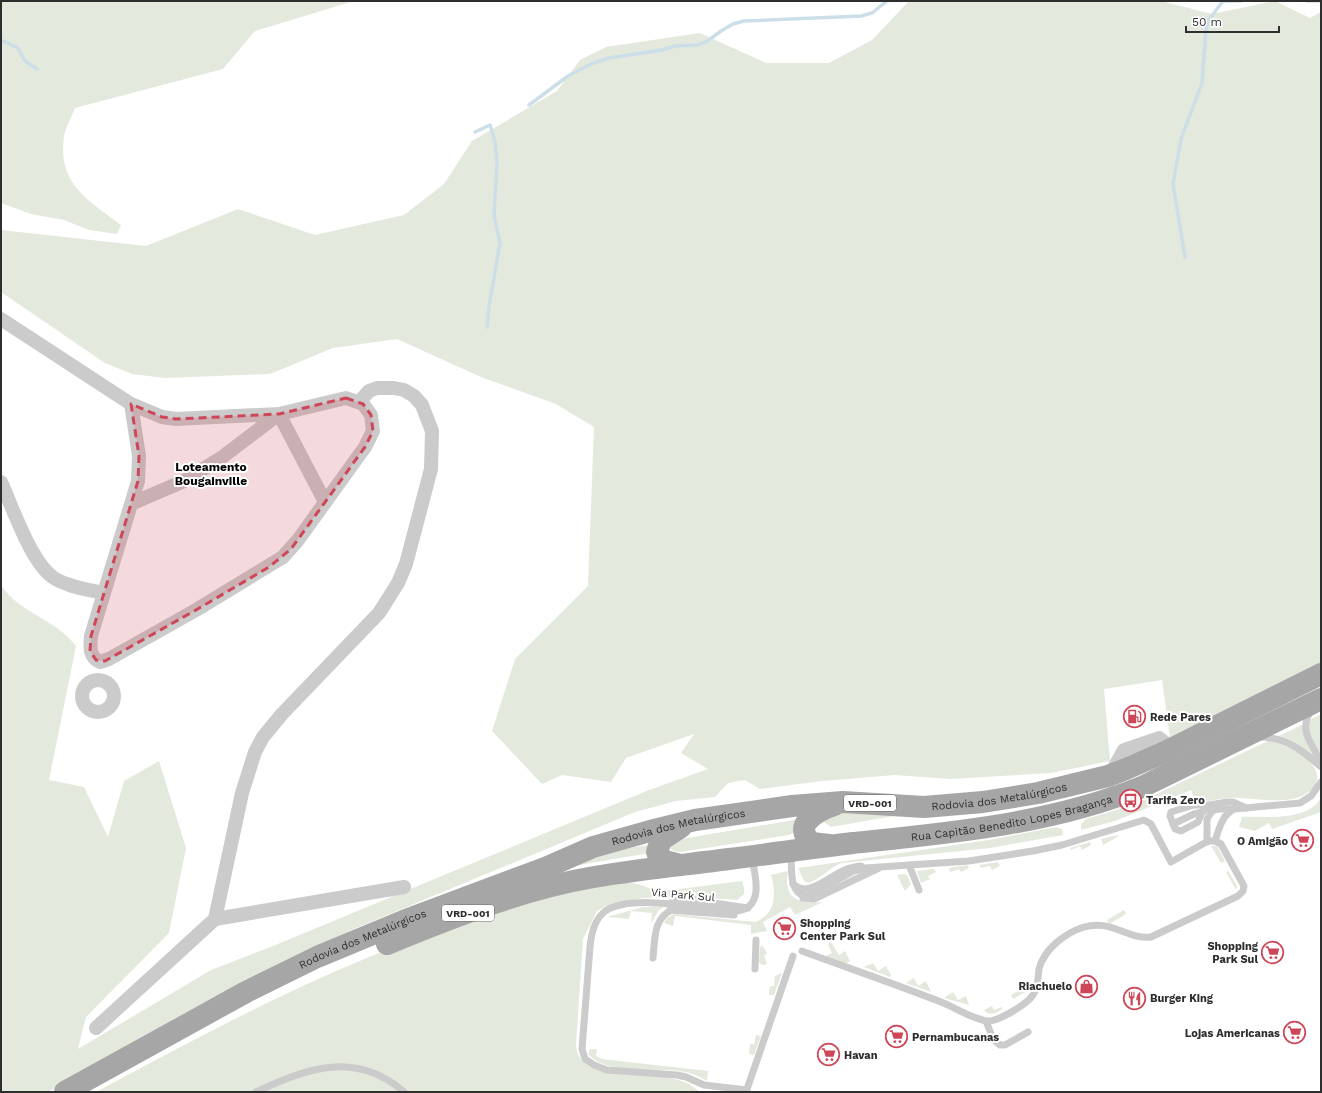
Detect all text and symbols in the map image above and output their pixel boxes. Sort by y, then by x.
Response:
scale bar [1186,8,1279,34]
text: 50 m [1192,15,1222,29]
district label: Loteamento Bougainville [175,460,247,488]
fuel station icon: Rede Pares [1122,704,1148,730]
place label: Rede Pares [1150,711,1211,724]
street label: Rodovia dos Metalúrgicos [931,780,1068,813]
bus stop icon: Tarifa Zero [1118,787,1144,813]
street label: Rua Capitão Benedito Lopes Bragança [910,792,1114,843]
place label: Tarifa Zero [1146,794,1205,807]
road number: VRD-001 [844,795,896,811]
street label: Rodovia dos Metalúrgicos [610,806,746,848]
supermarket icon: O Amigão [1290,828,1316,854]
place label: O Amigão [1237,835,1288,848]
street label: Via Park Sul [651,886,716,904]
road number: VRD-001 [442,905,494,921]
street label: Rodovia dos Metalúrgicos [297,906,428,971]
supermarket icon: Shopping Center Park Sul [772,916,798,942]
place label: Shopping Center Park Sul [800,917,886,943]
supermarket icon: Shopping Park Sul [1260,939,1286,965]
place label: Shopping Park Sul [1208,940,1259,966]
shop icon: Riachuelo [1074,973,1100,999]
place label: Riachuelo [1018,980,1072,993]
restaurant icon: Burger King [1121,985,1147,1011]
place label: Burger King [1150,992,1214,1005]
supermarket icon: Lojas Americanas [1282,1020,1308,1046]
supermarket icon: Pernambucanas [883,1024,909,1050]
place label: Lojas Americanas [1185,1027,1280,1040]
place label: Pernambucanas [912,1031,999,1044]
supermarket icon: Havan [816,1042,842,1068]
place label: Havan [844,1049,878,1062]

